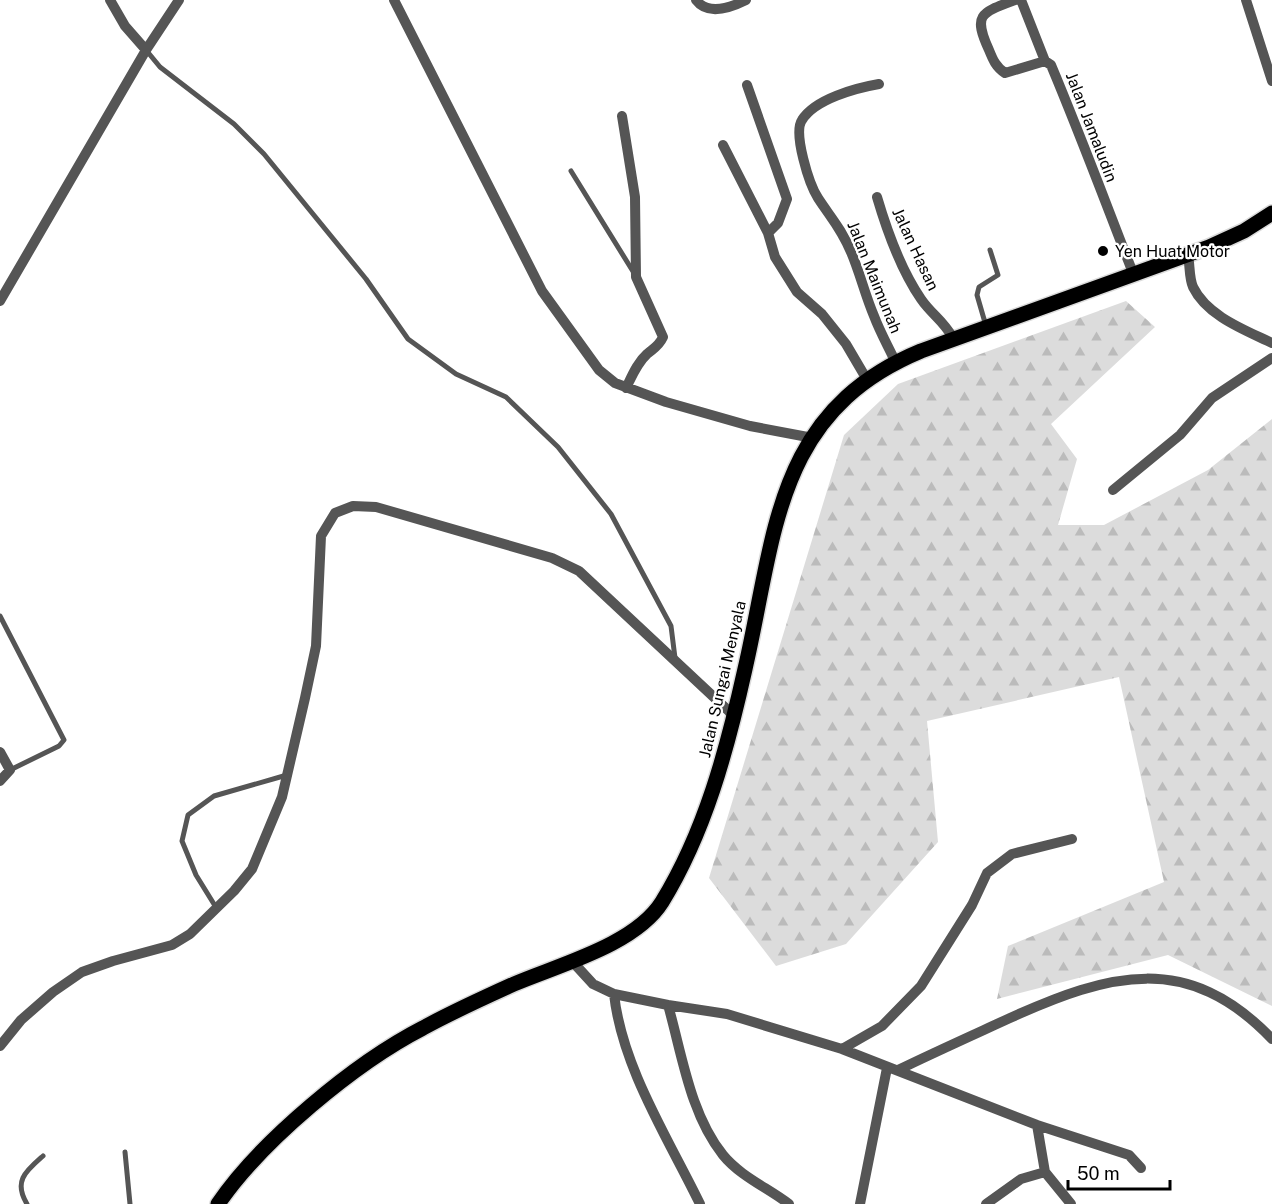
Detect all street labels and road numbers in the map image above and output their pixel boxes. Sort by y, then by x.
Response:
street label: Jalan Jamaludin [1062,69,1121,185]
street label: Jalan Hasan [888,205,943,294]
street label: Jalan Maimunah [843,218,906,336]
street label: Jalan Sungai Menyala [695,599,750,759]

